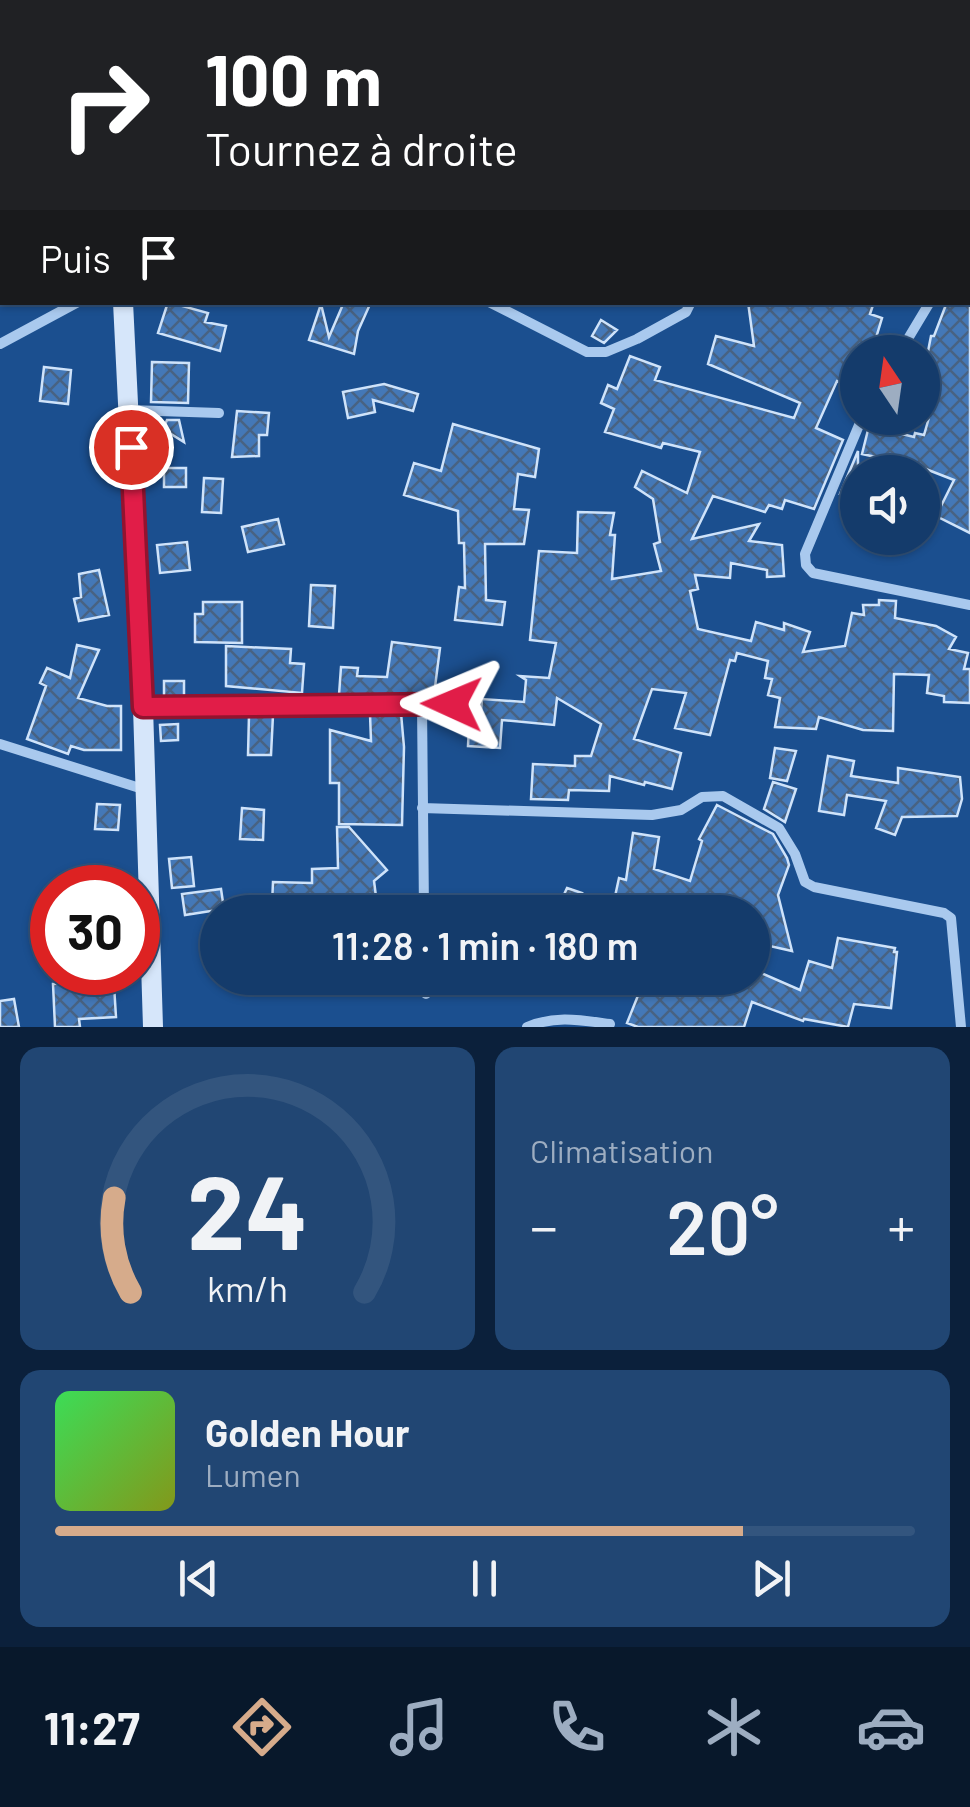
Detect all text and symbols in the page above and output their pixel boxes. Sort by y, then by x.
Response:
text: 100 m [205,36,382,120]
icon: right [40,40,170,170]
text: Tournez à droite [205,121,518,175]
icon: arrive [131,230,186,285]
text: Puis [40,235,111,281]
north arrow [840,335,940,435]
map controls [840,335,940,555]
pin [89,405,174,490]
icon: arrive [104,420,159,475]
button: sound [840,455,940,555]
position arrow [400,652,504,756]
speed limit sign: 30 [30,865,160,995]
text: 11:28 · 1 min · 180 m [332,922,638,968]
text: Climatisation [530,1131,714,1169]
text: 24 [187,1146,308,1271]
text: 20° [666,1180,779,1270]
text: − [530,1192,558,1258]
text: + [887,1192,915,1258]
text: km/h [207,1266,288,1309]
text: Golden Hour [205,1409,410,1455]
text: Lumen [205,1455,301,1493]
icon: previous [171,1551,226,1606]
icon: pause [457,1551,512,1606]
icon: next [744,1551,799,1606]
icon: directions [227,1692,297,1762]
icon: music [384,1692,454,1762]
icon: phone [542,1692,612,1762]
icon: climate [699,1692,769,1762]
icon: car [856,1692,926,1762]
text: 11:27 [44,1700,140,1754]

